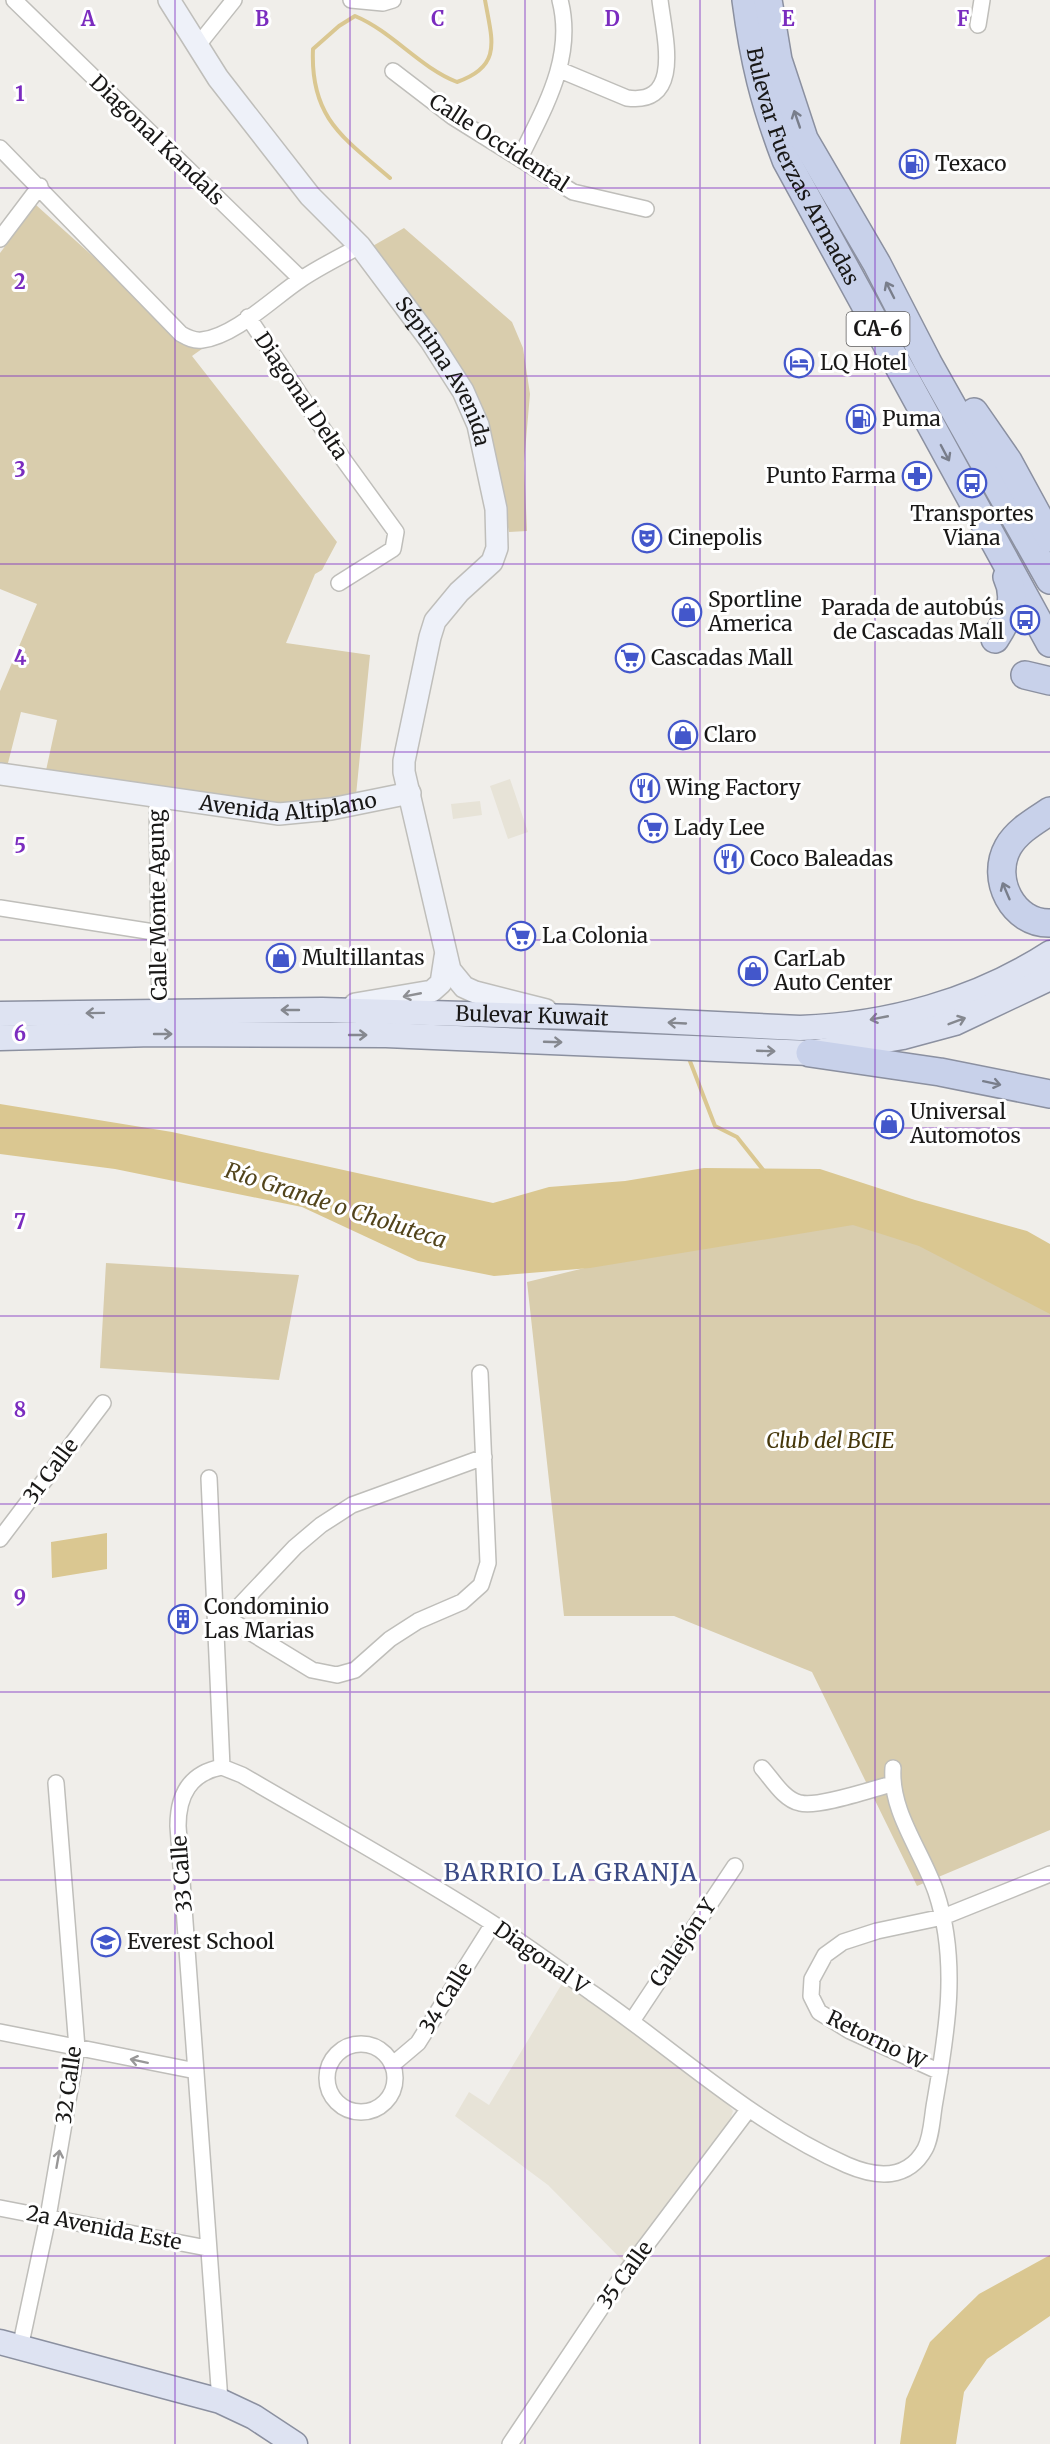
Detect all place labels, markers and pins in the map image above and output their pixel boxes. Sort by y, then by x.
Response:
fuel station icon: Texaco [898,148,930,180]
place label: Texaco [935,150,1006,177]
hotel icon: LQ Hotel [783,347,815,379]
place label: LQ Hotel [820,349,908,376]
fuel station icon: Puma [845,403,877,435]
place label: Puma [882,405,941,432]
pharmacy icon: Punto Farma [901,460,933,492]
place label: Punto Farma [766,462,896,489]
bus stop icon: Transportes Viana [956,467,988,499]
place label: Transportes Viana [910,500,1034,551]
theatre icon: Cinepolis [631,522,663,554]
place label: Cinepolis [668,524,762,551]
place label: Sportline America [707,586,802,637]
place label: Parada de autobús de Cascadas Mall [821,594,1004,645]
shop icon: Sportline America [671,596,703,628]
bus stop icon: Parada de autobús de Cascadas Mall [1009,604,1041,636]
supermarket icon: Cascadas Mall [614,642,646,674]
place label: Cascadas Mall [651,644,794,671]
shop icon: Claro [667,719,699,751]
place label: Claro [704,721,757,748]
restaurant icon: Wing Factory [629,772,661,804]
place label: Wing Factory [665,774,802,801]
supermarket icon: Lady Lee [637,812,669,844]
place label: Lady Lee [674,814,764,841]
restaurant icon: Coco Baleadas [713,843,745,875]
place label: Coco Baleadas [750,845,893,872]
supermarket icon: La Colonia [505,920,537,952]
place label: La Colonia [542,922,648,949]
shop icon: Multillantas [265,942,297,974]
place label: Multillantas [302,944,425,971]
place label: CarLab Auto Center [773,945,892,996]
shop icon: CarLab Auto Center [737,955,769,987]
place label: Universal Automotos [909,1098,1021,1149]
shop icon: Universal Automotos [873,1108,905,1140]
place label: Condominio Las Marias [204,1593,329,1644]
building icon: Condominio Las Marias [167,1603,199,1635]
school or university icon: Everest School [90,1926,122,1958]
place label: Everest School [127,1928,275,1955]

